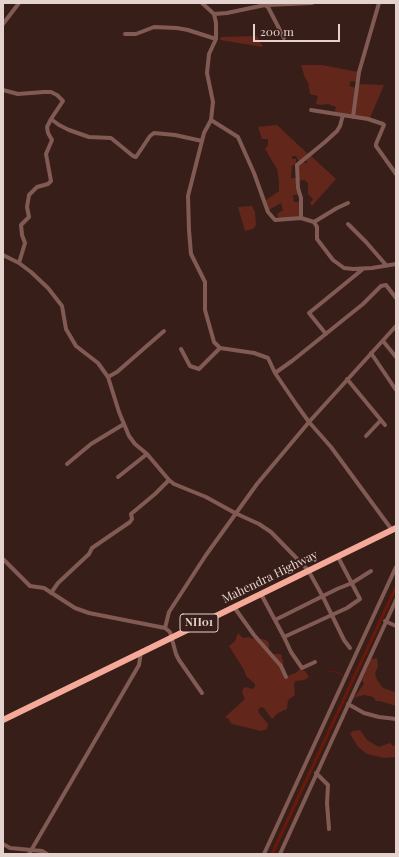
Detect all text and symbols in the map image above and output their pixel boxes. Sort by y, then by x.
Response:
scale bar [255,16,342,42]
text: 200 m [260,23,294,39]
street label: Mahendra Highway [220,548,320,606]
road number: NH01 [180,614,218,632]

